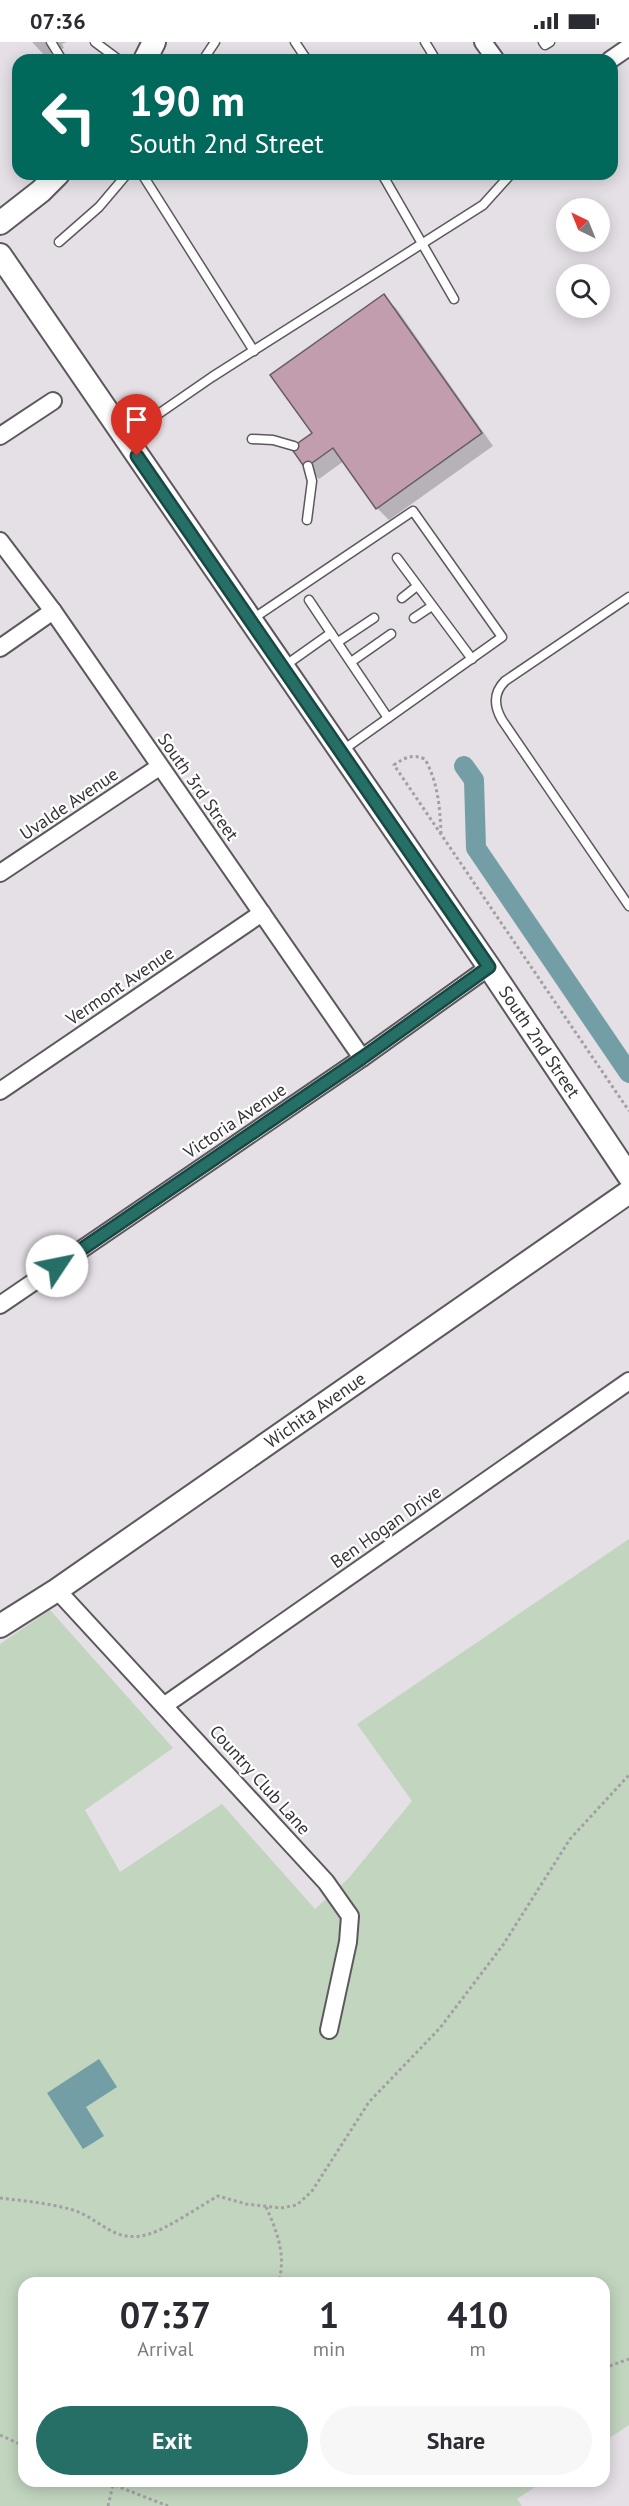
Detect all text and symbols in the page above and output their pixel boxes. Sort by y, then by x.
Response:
text: 07:36 [30,7,86,35]
text: 190 m [129,73,245,128]
icon: left [30,78,108,156]
text: South 2nd Street [129,126,324,160]
north arrow [556,198,610,252]
map controls [556,198,610,318]
button: search [556,264,610,318]
pin [111,394,162,456]
icon: arrive [120,403,153,436]
street label: South 3rd Street [153,728,244,845]
street label: Uvalde Avenue [15,762,122,845]
street label: Vermont Avenue [61,941,178,1031]
street label: South 2nd Street [494,981,585,1102]
street label: Victoria Avenue [178,1078,290,1164]
position arrow [25,1234,89,1298]
street label: Wichita Avenue [260,1367,370,1453]
street label: Ben Hogan Drive [326,1480,445,1573]
street label: Country Club Lane [205,1720,316,1839]
text: 07:37 [120,2291,211,2338]
text: 1 [319,2291,339,2338]
text: 410 [447,2291,508,2338]
text: Arrival [137,2336,193,2362]
text: min [313,2336,345,2362]
text: m [470,2336,486,2362]
button: Exit [36,2406,308,2475]
button: Share [320,2406,592,2475]

